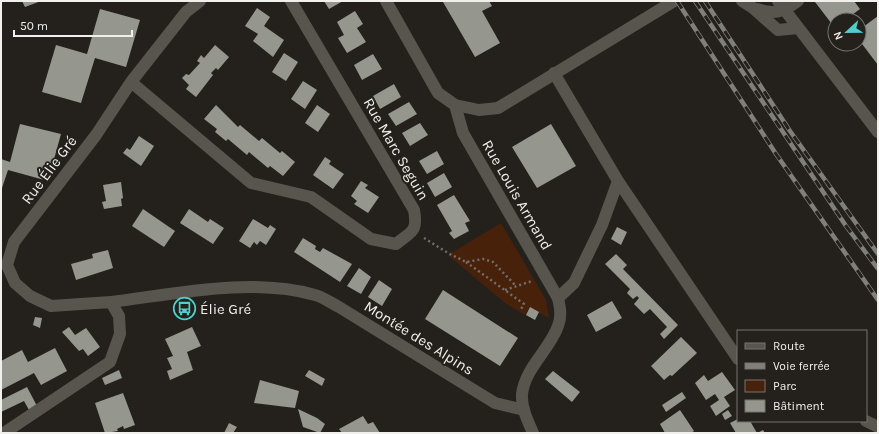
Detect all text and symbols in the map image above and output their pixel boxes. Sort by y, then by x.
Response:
scale bar [14,12,132,38]
north arrow [827,12,867,52]
text: 50 m [20,19,48,33]
text: N [831,29,846,42]
street label: Rue Marc Seguin [359,95,433,203]
street label: Rue Élie Gré [18,132,80,208]
street label: Rue Louis Armand [478,137,556,253]
bus stop icon: Élie Gré [171,296,197,322]
street label: Montée des Alpins [361,297,477,379]
place label: Élie Gré [200,300,251,318]
legend [737,330,867,422]
text: Route [773,339,805,353]
text: Voie ferrée [773,359,830,373]
text: Parc [773,379,797,393]
text: Bâtiment [773,399,825,413]

